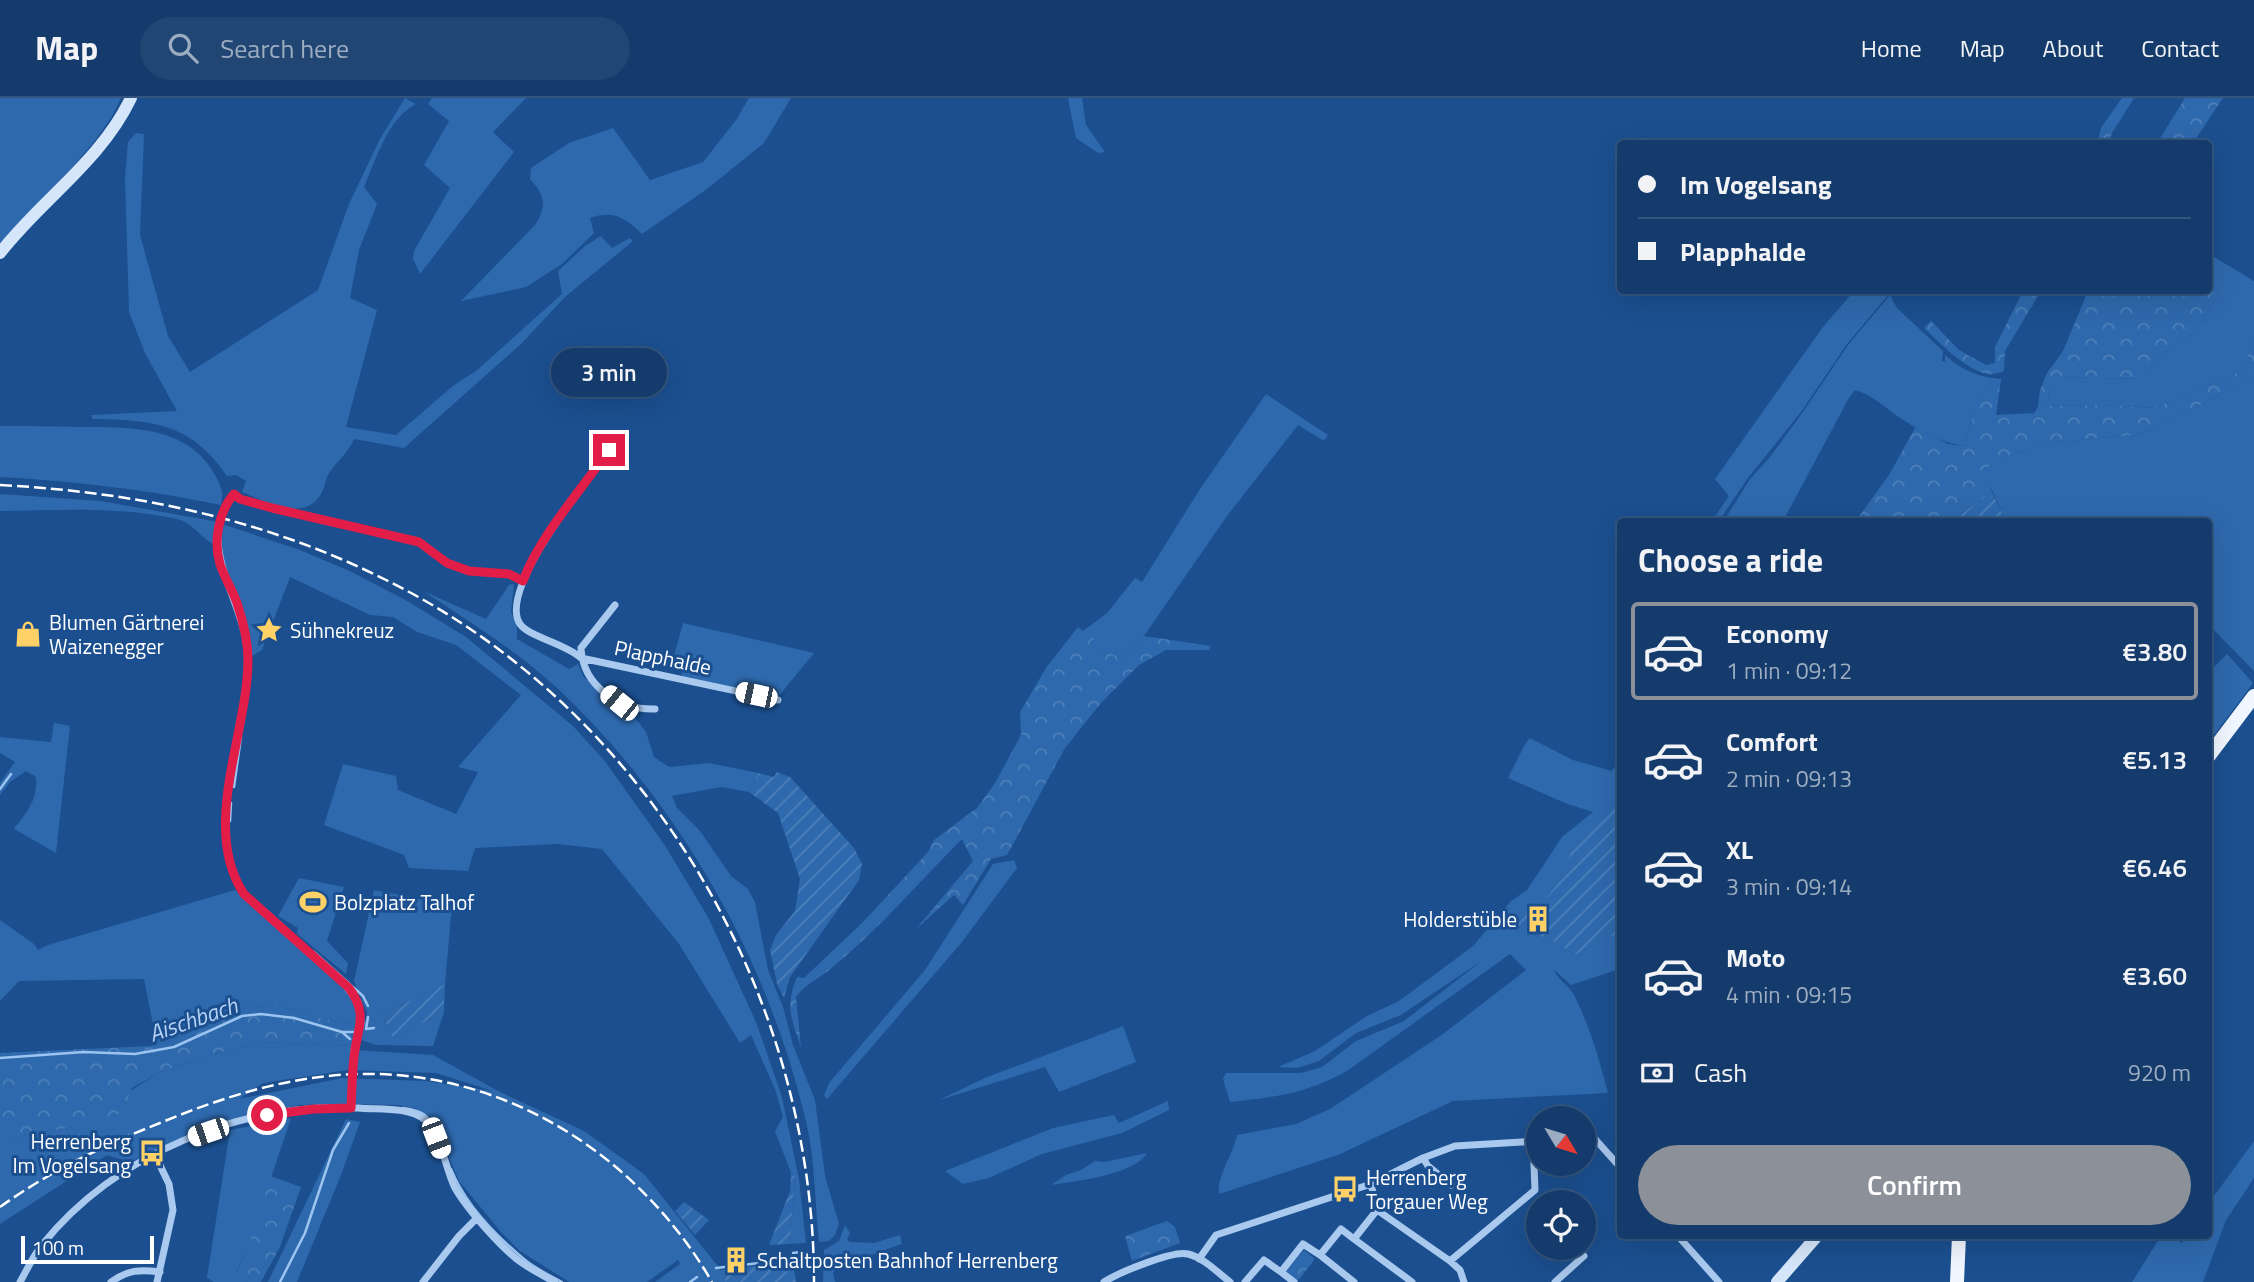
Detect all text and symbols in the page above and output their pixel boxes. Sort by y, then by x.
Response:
search box [140,17,630,80]
text: Map [35,23,98,73]
icon: search [164,29,202,67]
text: Search here [220,29,349,68]
text: Home [1861,30,1922,66]
text: Map [1960,30,2005,66]
text: About [2043,30,2103,66]
text: Contact [2141,30,2219,66]
text: Im Vogelsang [1680,165,1832,204]
text: Plapphalde [1680,232,1806,271]
callout: 3 min [551,348,667,398]
text: 3 min [581,355,637,390]
route end [593,434,625,466]
text: Choose a ride [1638,536,1823,584]
place label: Blumen Gärtnerei Waizenegger [49,606,204,662]
place label: Sühnekreuz [290,614,394,646]
text: Economy [1726,614,1828,653]
place icon: Sühnekreuz [254,615,284,645]
shop icon: Blumen Gärtnerei Waizenegger [13,619,43,649]
icon: car [1642,620,1705,683]
street label: Plapphalde [612,631,714,683]
text: €3.80 [2123,632,2187,671]
text: 1 min · 09:12 [1726,653,1852,688]
car [734,680,779,710]
car [597,682,642,724]
text: Comfort [1726,722,1818,761]
icon: car [1642,728,1705,791]
text: €5.13 [2123,740,2187,779]
text: 2 min · 09:13 [1726,761,1852,796]
text: XL [1726,830,1753,869]
icon: car [1642,836,1705,899]
text: €6.46 [2123,848,2187,887]
text: 3 min · 09:14 [1726,869,1852,904]
place label: Bolzplatz Talhof [334,886,474,918]
sports icon: Bolzplatz Talhof [298,887,328,917]
place label: Holderstüble [1403,903,1517,935]
building icon: Holderstüble [1523,904,1553,934]
text: Moto [1726,938,1785,977]
icon: car [1642,944,1705,1007]
text: €3.60 [2123,956,2187,995]
text: 4 min · 09:15 [1726,977,1852,1012]
water label: Aischbach [144,987,243,1051]
text: Cash [1694,1053,1747,1092]
icon: cash [1638,1054,1676,1092]
text: 920 m [2128,1055,2191,1090]
route start [251,1099,283,1131]
north arrow [1526,1106,1596,1176]
map controls [1526,1106,1596,1260]
car [185,1115,232,1149]
car [419,1115,454,1161]
place label: Herrenberg Im Vogelsang [12,1125,131,1181]
bus stop icon: Herrenberg Im Vogelsang [137,1138,167,1168]
button: Confirm [1638,1145,2191,1225]
place label: Herrenberg Torgauer Weg [1366,1161,1488,1217]
bus stop icon: Herrenberg Torgauer Weg [1330,1174,1360,1204]
button: locate [1526,1190,1596,1260]
scale bar [21,1233,154,1265]
text: 100 m [32,1233,84,1262]
place label: Schaltposten Bahnhof Herrenberg [757,1244,1058,1276]
building icon: Schaltposten Bahnhof Herrenberg [721,1245,751,1275]

